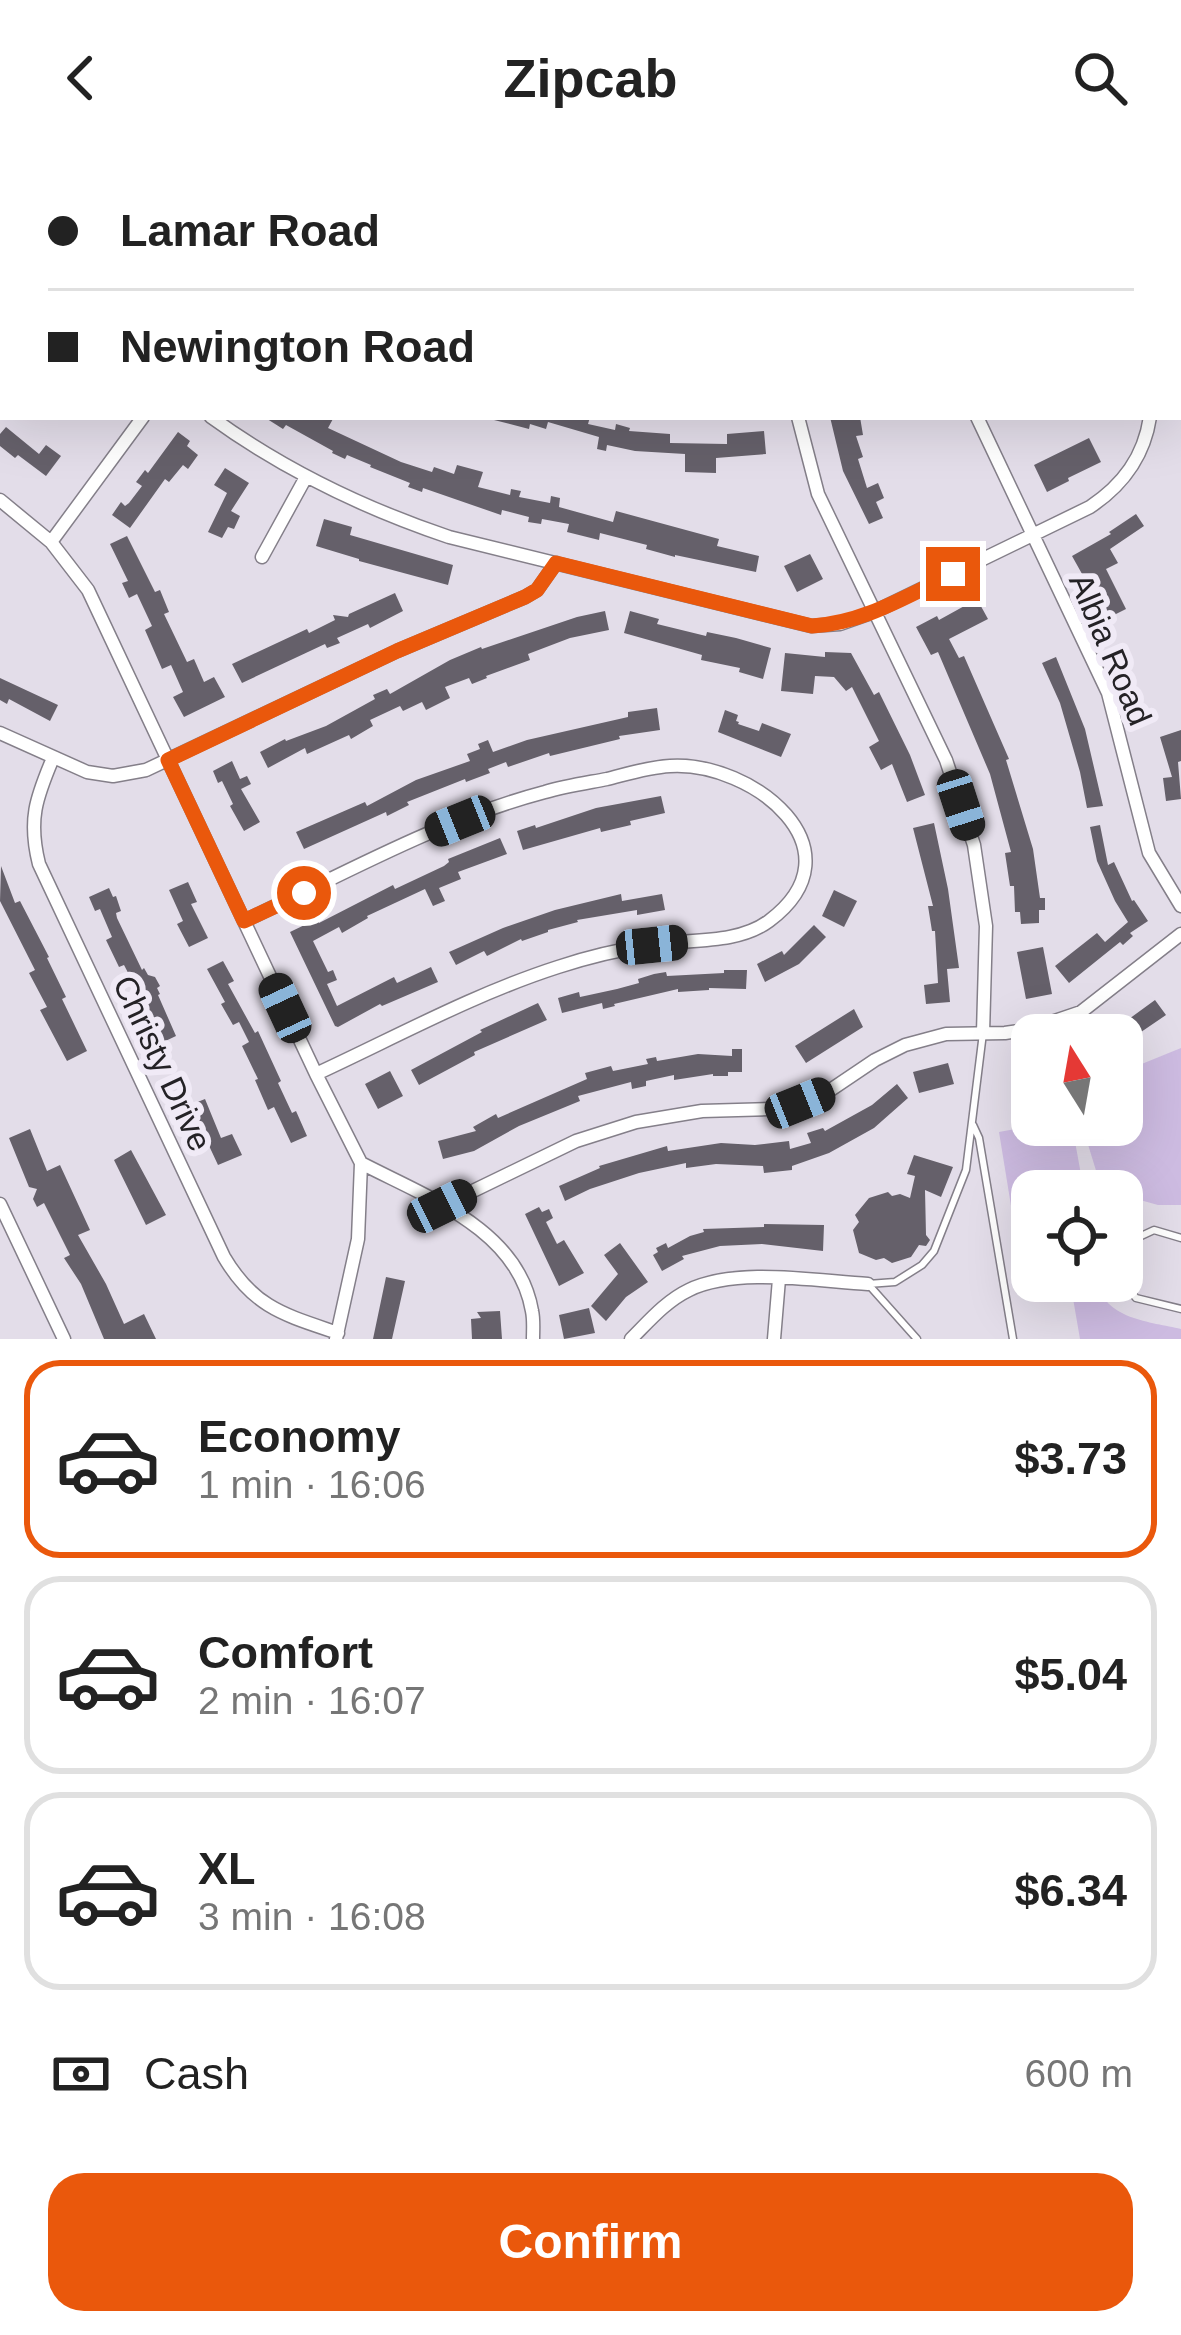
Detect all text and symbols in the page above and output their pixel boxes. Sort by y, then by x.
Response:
icon: back [48,45,114,111]
icon: search [1067,45,1133,111]
text: Zipcab [503,48,678,108]
text: Lamar Road [120,205,380,256]
text: Newington Road [120,321,475,372]
route end [926,547,980,601]
street label: Albia Road [1062,568,1159,731]
car [933,765,989,845]
car [420,791,500,851]
route start [277,866,331,920]
car [614,923,690,967]
car [253,968,317,1048]
street label: Christy Drive [106,970,219,1157]
north arrow [1011,1014,1143,1146]
map controls [1011,1014,1143,1302]
car [760,1073,840,1133]
button: locate [1011,1170,1143,1302]
car [402,1174,482,1238]
icon: car [54,1405,162,1513]
text: Economy [198,1411,401,1462]
text: $3.73 [1014,1433,1127,1484]
text: 1 min · 16:06 [198,1463,426,1506]
icon: car [54,1621,162,1729]
text: Comfort [198,1627,373,1678]
text: $5.04 [1014,1649,1127,1700]
text: 2 min · 16:07 [198,1679,426,1722]
icon: car [54,1837,162,1945]
text: XL [198,1843,256,1894]
text: $6.34 [1014,1865,1127,1916]
text: 3 min · 16:08 [198,1895,426,1938]
icon: cash [48,2041,114,2107]
text: Cash [144,2048,249,2099]
text: 600 m [1025,2052,1133,2095]
button: Confirm [48,2173,1133,2311]

